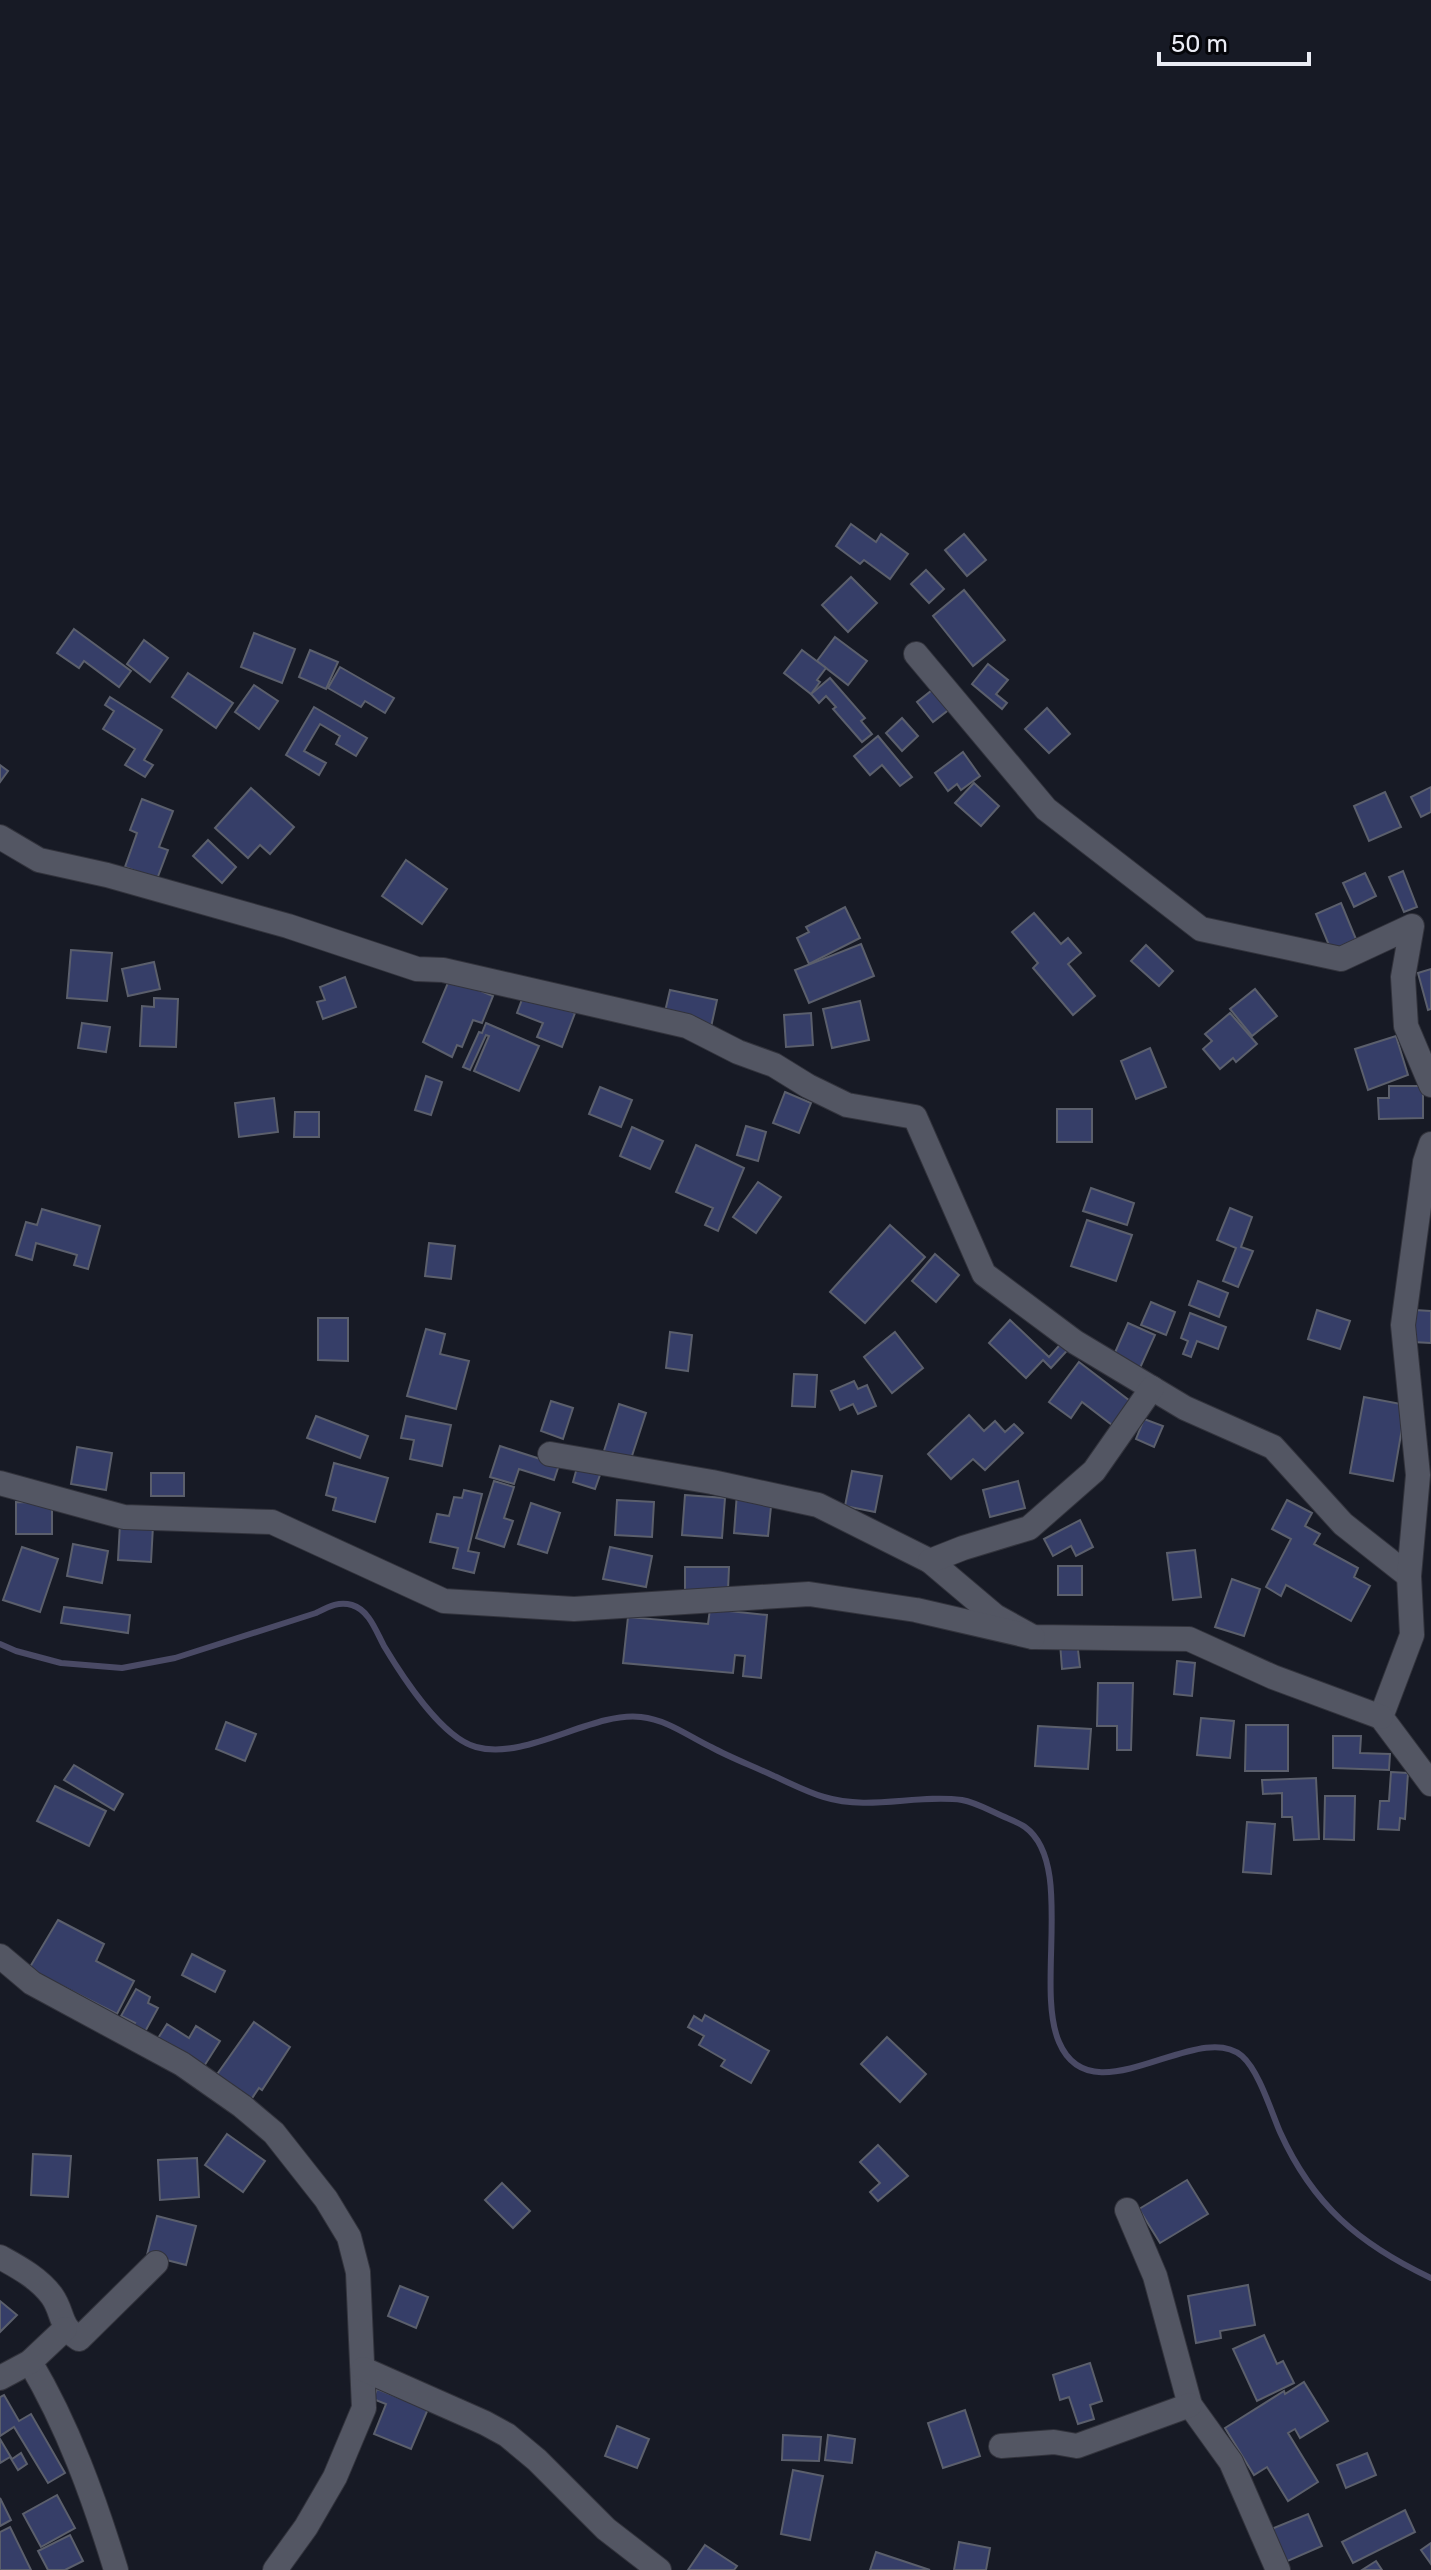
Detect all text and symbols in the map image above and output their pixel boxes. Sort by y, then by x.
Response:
scale bar [1159,16,1309,66]
text: 50 m [1171,30,1228,58]

